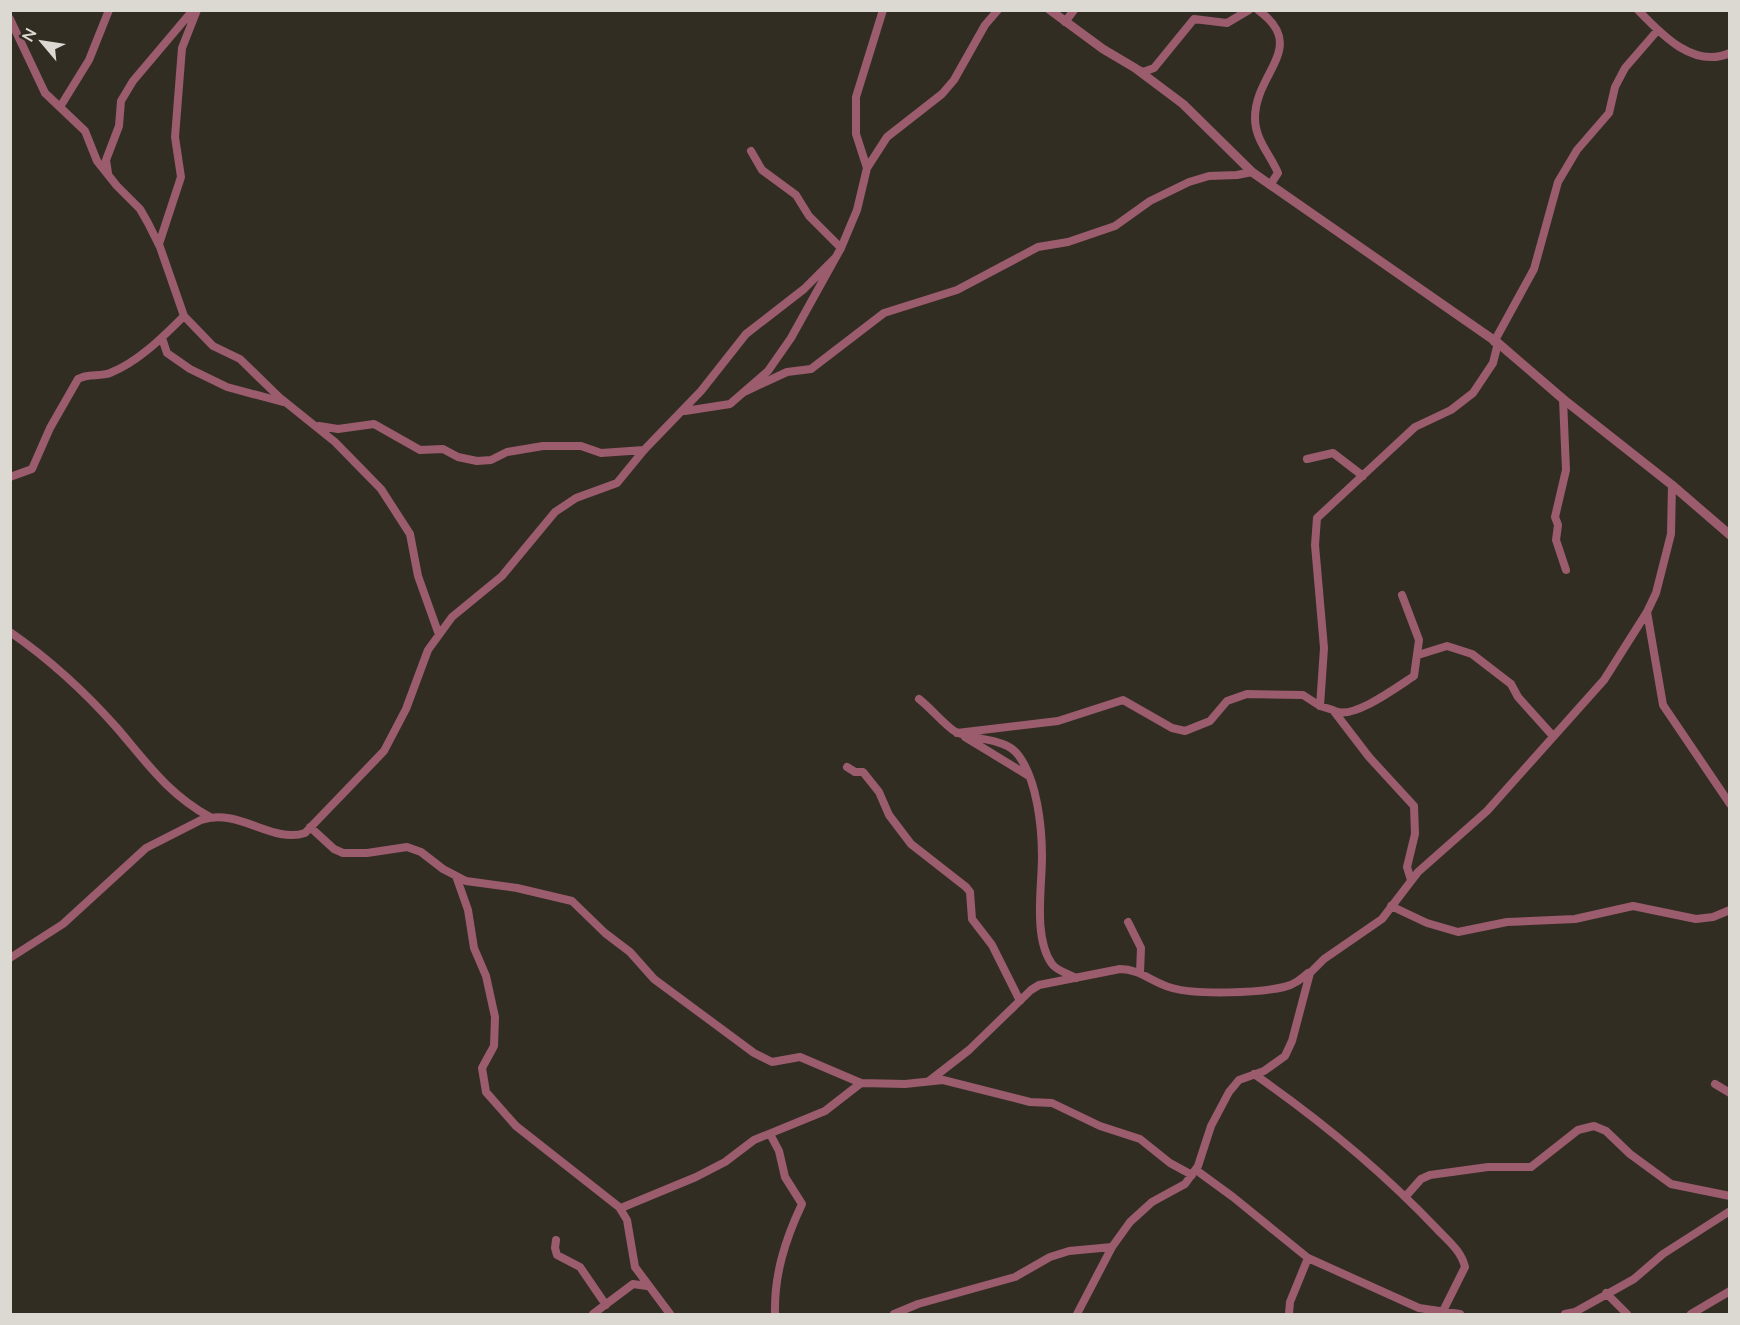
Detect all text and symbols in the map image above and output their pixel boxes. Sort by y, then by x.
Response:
north arrow [12,12,72,72]
text: N [17,24,40,44]

